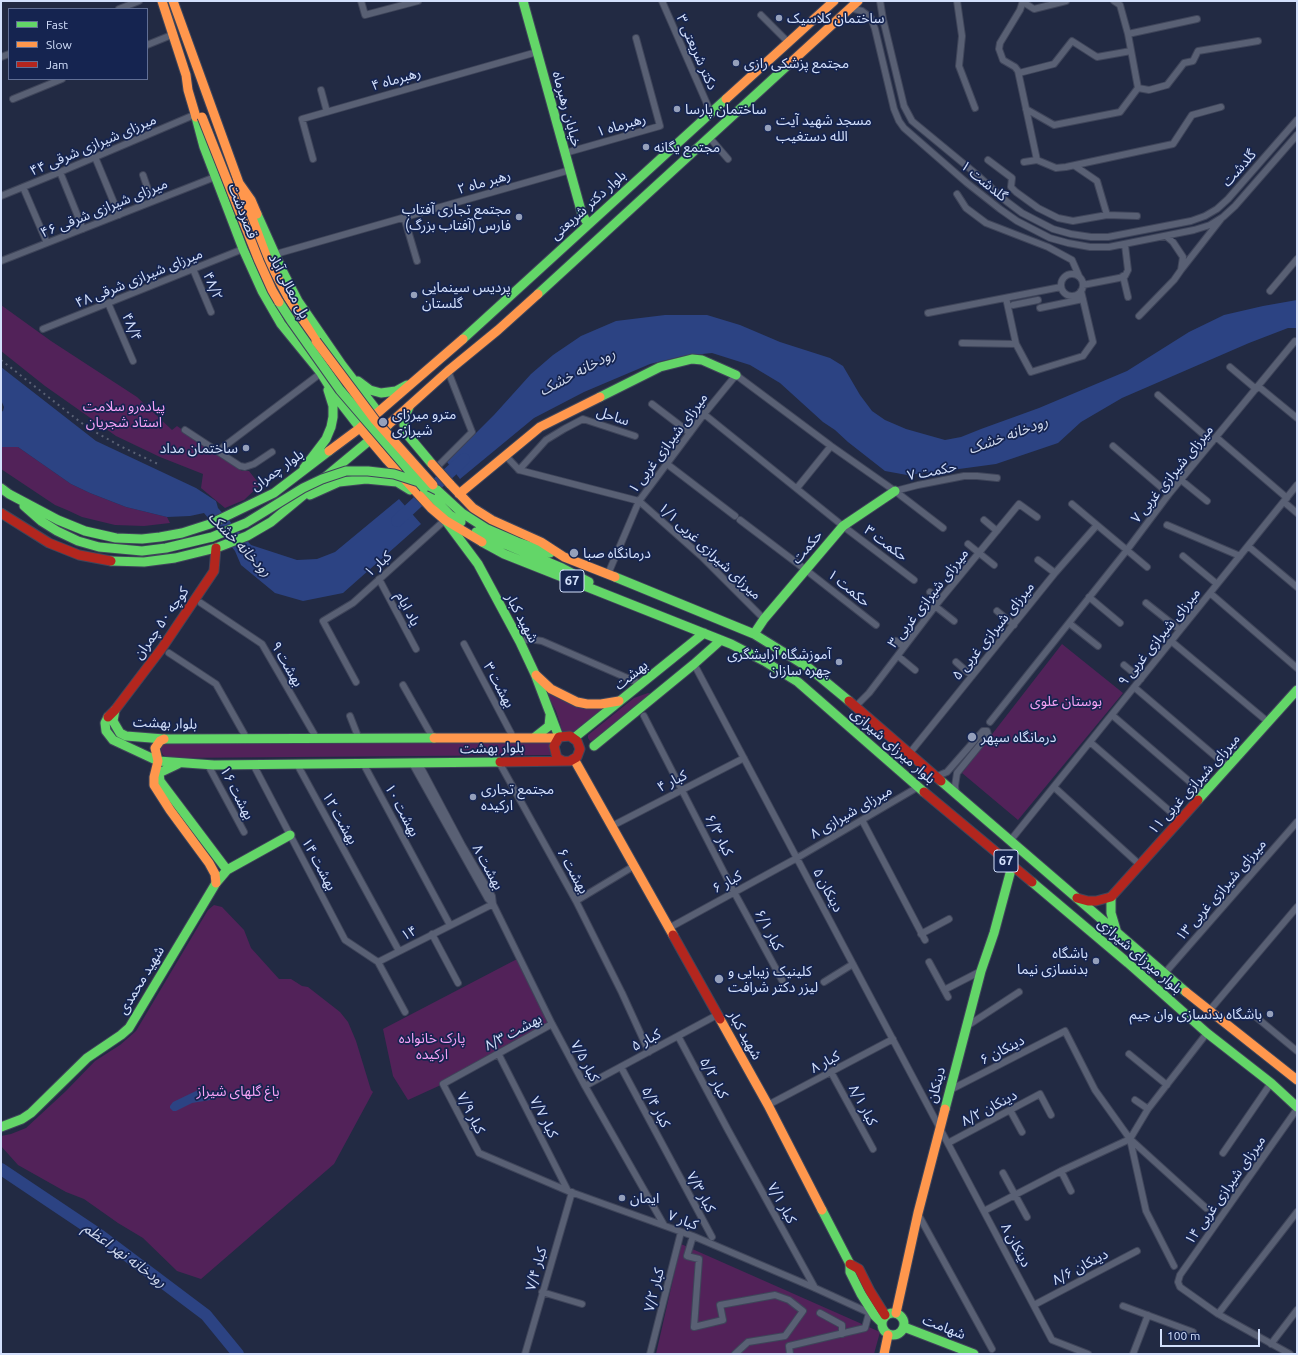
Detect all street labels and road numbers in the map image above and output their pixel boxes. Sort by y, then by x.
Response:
street label: ۳ دکتر شریعتی [673,12,721,92]
street label: ۴ رهبرماه [369,64,423,94]
street label: خیابان رهبرماه [549,69,585,149]
street label: ۱ رهبرماه [594,110,648,140]
street label: ۴۴ میرزای شیرازی شرقی [27,111,159,179]
street label: گلدشت [1218,146,1260,190]
street label: گلدشت ۱ [957,157,1011,205]
street label: ۲ رهبر ماه [456,166,512,198]
street label: بلوار دکتر شریعتی [547,167,629,243]
street label: ۴۶ میرزای شیرازی شرقی [38,175,170,241]
street label: قصردشت [225,181,261,241]
street label: ۴۸ میرزای شیرازی شرقی [73,245,205,311]
street label: پل معالی آباد [265,251,313,321]
street label: ۴۸/۲ [200,269,226,303]
street label: ۴۸/۴ [119,310,145,344]
street label: ۱ میرزای شیرازی غربی [625,390,711,496]
street label: ساحل [594,403,632,429]
street label: ۷ میرزای شیرازی غربی [1127,422,1217,526]
street label: بلوار چمران [247,446,307,494]
street label: ۷ حکمت [906,458,958,484]
street label: ۱/۱ میرزای شیرازی غربی [655,499,765,603]
street label: ۳ حکمت [861,521,911,565]
street label: حکمت [788,527,826,567]
street label: ۳ میرزای شیرازی غربی [884,545,972,651]
street label: ۱ کبار [361,547,395,581]
street label: ۱ حکمت [824,566,874,610]
road number: 67 [560,570,584,592]
street label: ۵ میرزای شیرازی غربی [948,579,1038,683]
street label: کوچه ۵۰ چمران [130,584,192,662]
street label: میرزای شیرازی غربی ۹ [1114,585,1204,689]
street label: یاد ایام [392,589,424,629]
street label: شهید کبار [502,590,542,646]
street label: ۹ بهشت [267,638,307,690]
street label: بهشت [611,656,651,694]
street label: ۳ بهشت [480,659,518,711]
street label: بلوار میرزای شیرازی [847,705,939,787]
street label: بلوار بهشت [133,713,197,733]
street label: میرزای شیرازی غربی ۱۱ [1145,730,1243,838]
street label: بلوار بهشت [460,739,524,757]
street label: ۱۶ بهشت [217,764,257,822]
street label: ۴ کبار [654,766,690,796]
street label: ۱۰ بهشت [381,781,423,839]
street label: ۸ میرزای شیرازی [807,782,895,842]
street label: ۱۲ بهشت [319,789,361,847]
street label: ۶/۳ کبار [701,812,737,858]
street label: ۱۴ بهشت [298,835,340,893]
street label: ۱۳ میرزای شیرازی غربی [1172,836,1270,944]
street label: ۸ بهشت [469,841,507,893]
street label: ۶ بهشت [554,845,592,897]
road number: 67 [994,850,1018,872]
street label: ۵ دینکان [809,865,847,915]
street label: ۶ کبار [709,867,745,897]
street label: ۶/۱ کبار [751,907,787,953]
street label: بلوار میرزای شیرازی [1094,915,1186,997]
street label: ۱۴ [398,922,420,944]
street label: شهید محمدی [114,943,168,1017]
street label: شهید کبار [725,1007,765,1063]
street label: بهشت ۸/۳ [481,1010,545,1054]
street label: ۵ کبار [628,1025,664,1055]
street label: دینکان ۶ [977,1032,1027,1068]
street label: ۷/۵ کبار [567,1038,603,1084]
street label: ۸ کبار [807,1047,843,1077]
street label: ۵/۲ کبار [696,1055,732,1101]
street label: دینکان [923,1065,949,1105]
street label: ۸/۱ کبار [845,1082,881,1128]
street label: ۵/۴ کبار [638,1084,674,1130]
street label: دینکان ۸/۲ [958,1086,1020,1130]
street label: ۷/۹ کبار [453,1090,489,1136]
street label: ۷/۷ کبار [526,1094,562,1140]
street label: ۱۴ میرزای شیرازی غربی [1181,1132,1269,1248]
street label: ۷/۳ کبار [683,1169,719,1215]
street label: ۷/۱ کبار [764,1180,800,1226]
street label: ۷ کبار [666,1207,700,1233]
street label: ۸ دینکان [997,1220,1035,1270]
street label: ۷/۴ کبار [522,1245,550,1293]
street label: ۸/۶ دینکان [1049,1245,1111,1289]
street label: ۷/۲ کبار [641,1267,667,1313]
street label: شهامت [920,1311,968,1343]

